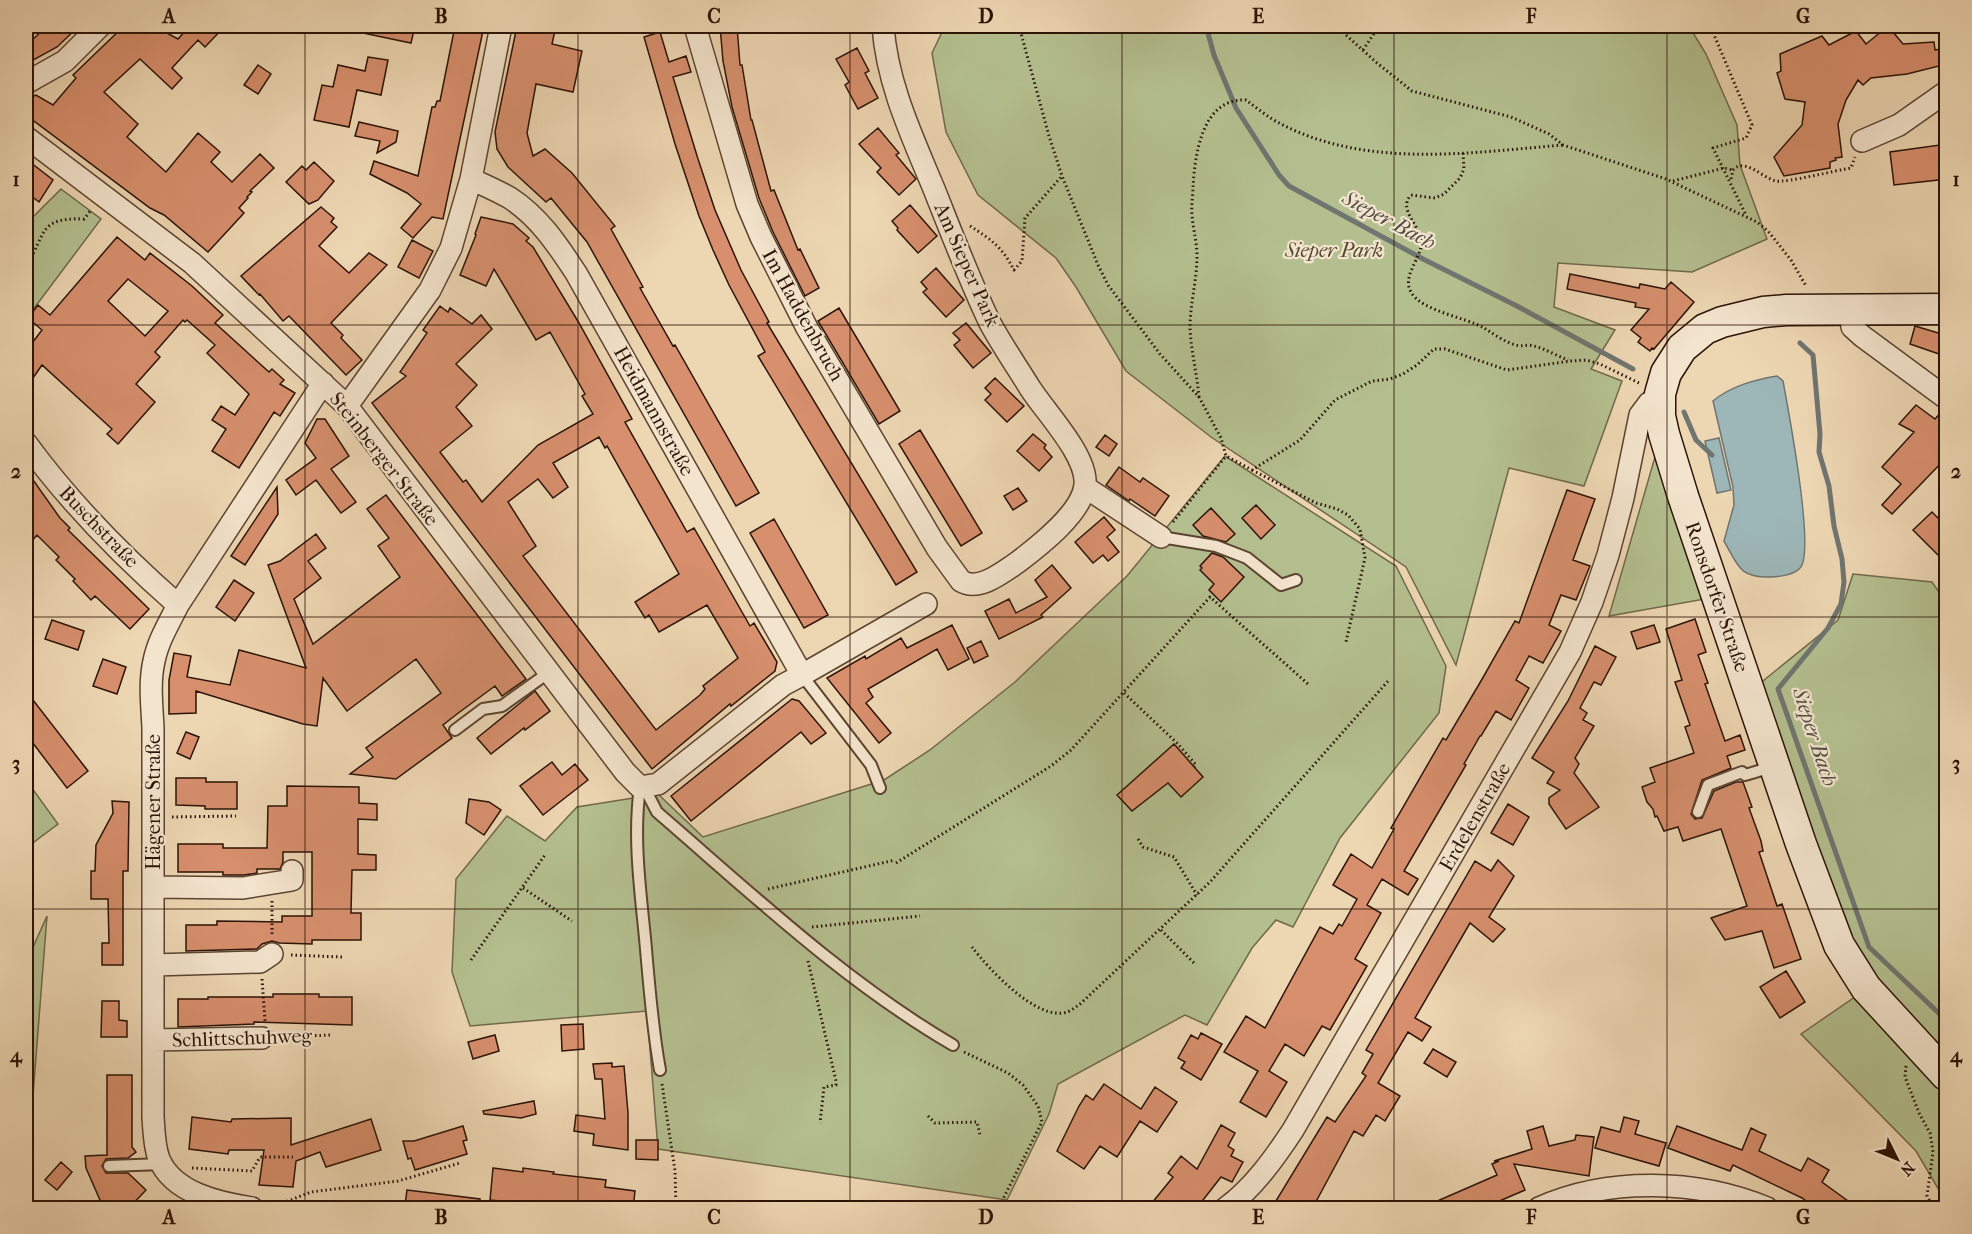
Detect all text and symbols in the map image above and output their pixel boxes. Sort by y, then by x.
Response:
text: A [161,5,177,28]
text: B [434,5,448,28]
text: C [707,5,721,28]
text: D [978,5,994,28]
text: E [1252,5,1264,28]
text: F [1525,5,1537,28]
text: G [1796,5,1810,28]
text: 1 [12,168,20,191]
text: 1 [1952,168,1960,191]
water label: Sieper Bach [1337,185,1440,255]
street label: Am Sieper Park [929,199,1005,331]
park label: Sieper Park [1284,239,1383,262]
street label: Im Haddenbruch [757,245,849,386]
street label: Heidmannstraße [609,342,699,480]
street label: Steinberger Straße [325,388,443,530]
text: 2 [11,460,21,483]
text: 2 [1951,460,1961,483]
street label: Buschstraße [54,481,144,573]
street label: Ronsdorfer Straße [1680,519,1754,675]
water label: Sieper Bach [1788,684,1842,789]
street label: Hägener Straße [142,734,165,870]
text: 3 [12,752,20,775]
text: 3 [1952,752,1960,775]
street label: Erdelenstraße [1435,759,1515,875]
street label: Schlittschuhweg [172,1024,313,1052]
text: 4 [9,1044,23,1068]
text: 4 [1949,1044,1963,1068]
north arrow [1867,1129,1927,1189]
text: N [1896,1158,1919,1180]
text: A [161,1206,177,1229]
text: B [434,1206,448,1229]
text: C [707,1206,721,1229]
text: D [978,1206,994,1229]
text: E [1252,1206,1264,1229]
text: F [1525,1206,1537,1229]
text: G [1796,1206,1810,1229]

